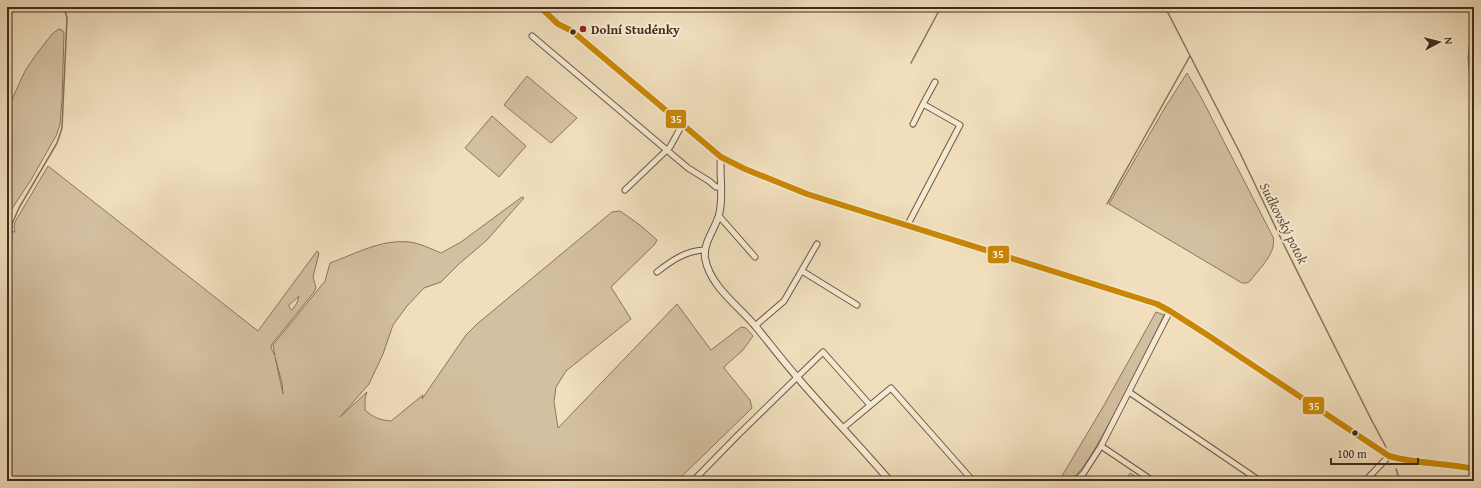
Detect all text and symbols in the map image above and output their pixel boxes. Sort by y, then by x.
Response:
place label: Dolní Studénky [591,20,680,39]
north arrow [1419,22,1459,62]
marker: Dolní Studénky [578,24,588,34]
unlabelled marker [568,27,578,37]
text: N [1441,36,1457,46]
line badge: 35 [665,109,687,129]
text: 35 [670,111,682,127]
water label: Sudkovský potok [1255,179,1313,268]
line badge: 35 [987,245,1010,264]
text: 35 [992,246,1004,262]
line badge: 35 [1302,396,1325,415]
text: 35 [1308,398,1320,414]
unlabelled marker [1350,428,1360,438]
scale bar [1331,440,1418,466]
text: 100 m [1337,445,1367,462]

